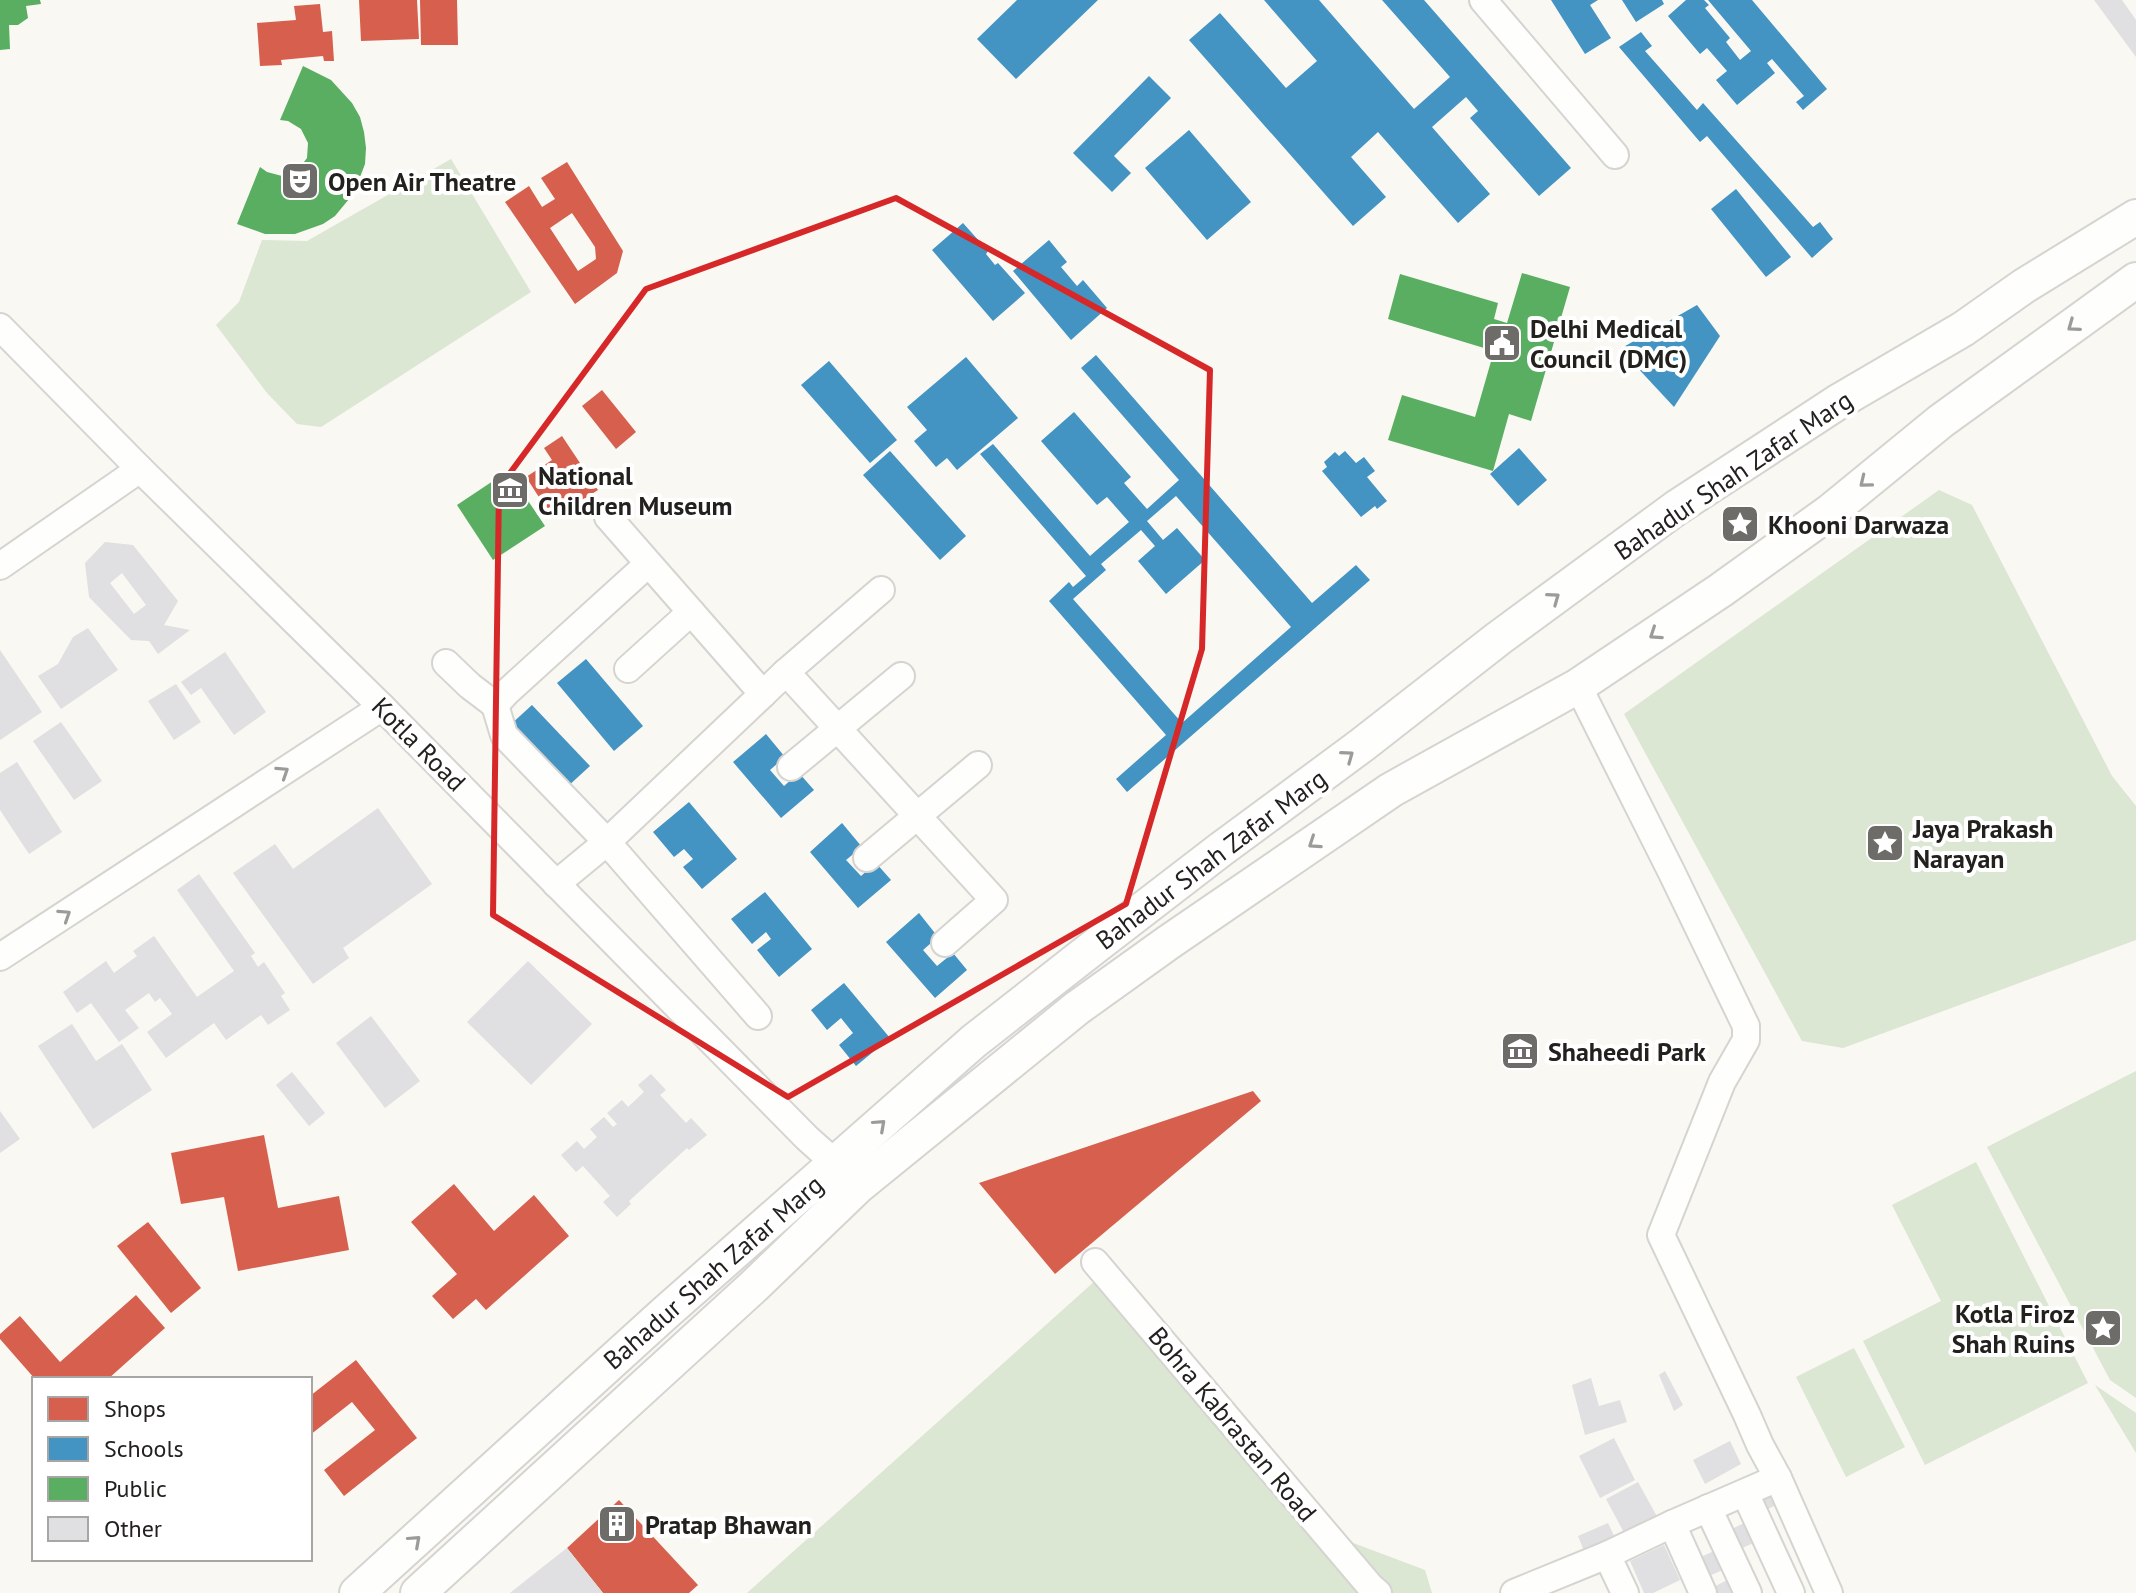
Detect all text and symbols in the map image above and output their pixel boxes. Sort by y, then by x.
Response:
theatre icon: Open Air Theatre [279,160,321,202]
place label: Open Air Theatre [328,165,516,198]
place label: Delhi Medical Council (DMC) [1530,312,1687,375]
one-way arrow [2067,316,2081,330]
public building icon: Delhi Medical Council (DMC) [1481,322,1523,364]
street label: Bahadur Shah Zafar Marg [1608,383,1858,567]
place label: National Children Museum [538,459,732,522]
museum icon: National Children Museum [489,469,531,511]
one-way arrow [1860,473,1875,487]
place icon: Khooni Darwaza [1719,503,1761,545]
place label: Khooni Darwaza [1768,508,1949,541]
one-way arrow [1545,593,1560,607]
one-way arrow [1649,624,1663,639]
street label: Kotla Road [365,690,473,798]
one-way arrow [1339,751,1353,766]
street label: Bahadur Shah Zafar Marg [1089,761,1333,957]
one-way arrow [274,767,288,782]
place label: Jaya Prakash Narayan [1912,812,2053,875]
place icon: Jaya Prakash Narayan [1864,822,1906,864]
one-way arrow [1308,833,1322,848]
one-way arrow [57,909,71,924]
museum icon: Shaheedi Park [1499,1030,1541,1072]
place label: Shaheedi Park [1548,1035,1706,1068]
one-way arrow [870,1120,885,1135]
street label: Bahadur Shah Zafar Marg [596,1168,830,1376]
place label: Kotla Firoz Shah Ruins [1952,1297,2075,1360]
place icon: Kotla Firoz Shah Ruins [2082,1307,2124,1349]
street label: Bohra Kabrastan Road [1142,1320,1324,1528]
legend [32,1377,312,1561]
text: Shops [104,1393,166,1424]
text: Schools [104,1433,184,1464]
text: Public [104,1473,167,1504]
building icon: Pratap Bhawan [596,1503,638,1545]
place label: Pratap Bhawan [645,1508,812,1541]
text: Other [104,1513,162,1544]
one-way arrow [406,1536,421,1551]

